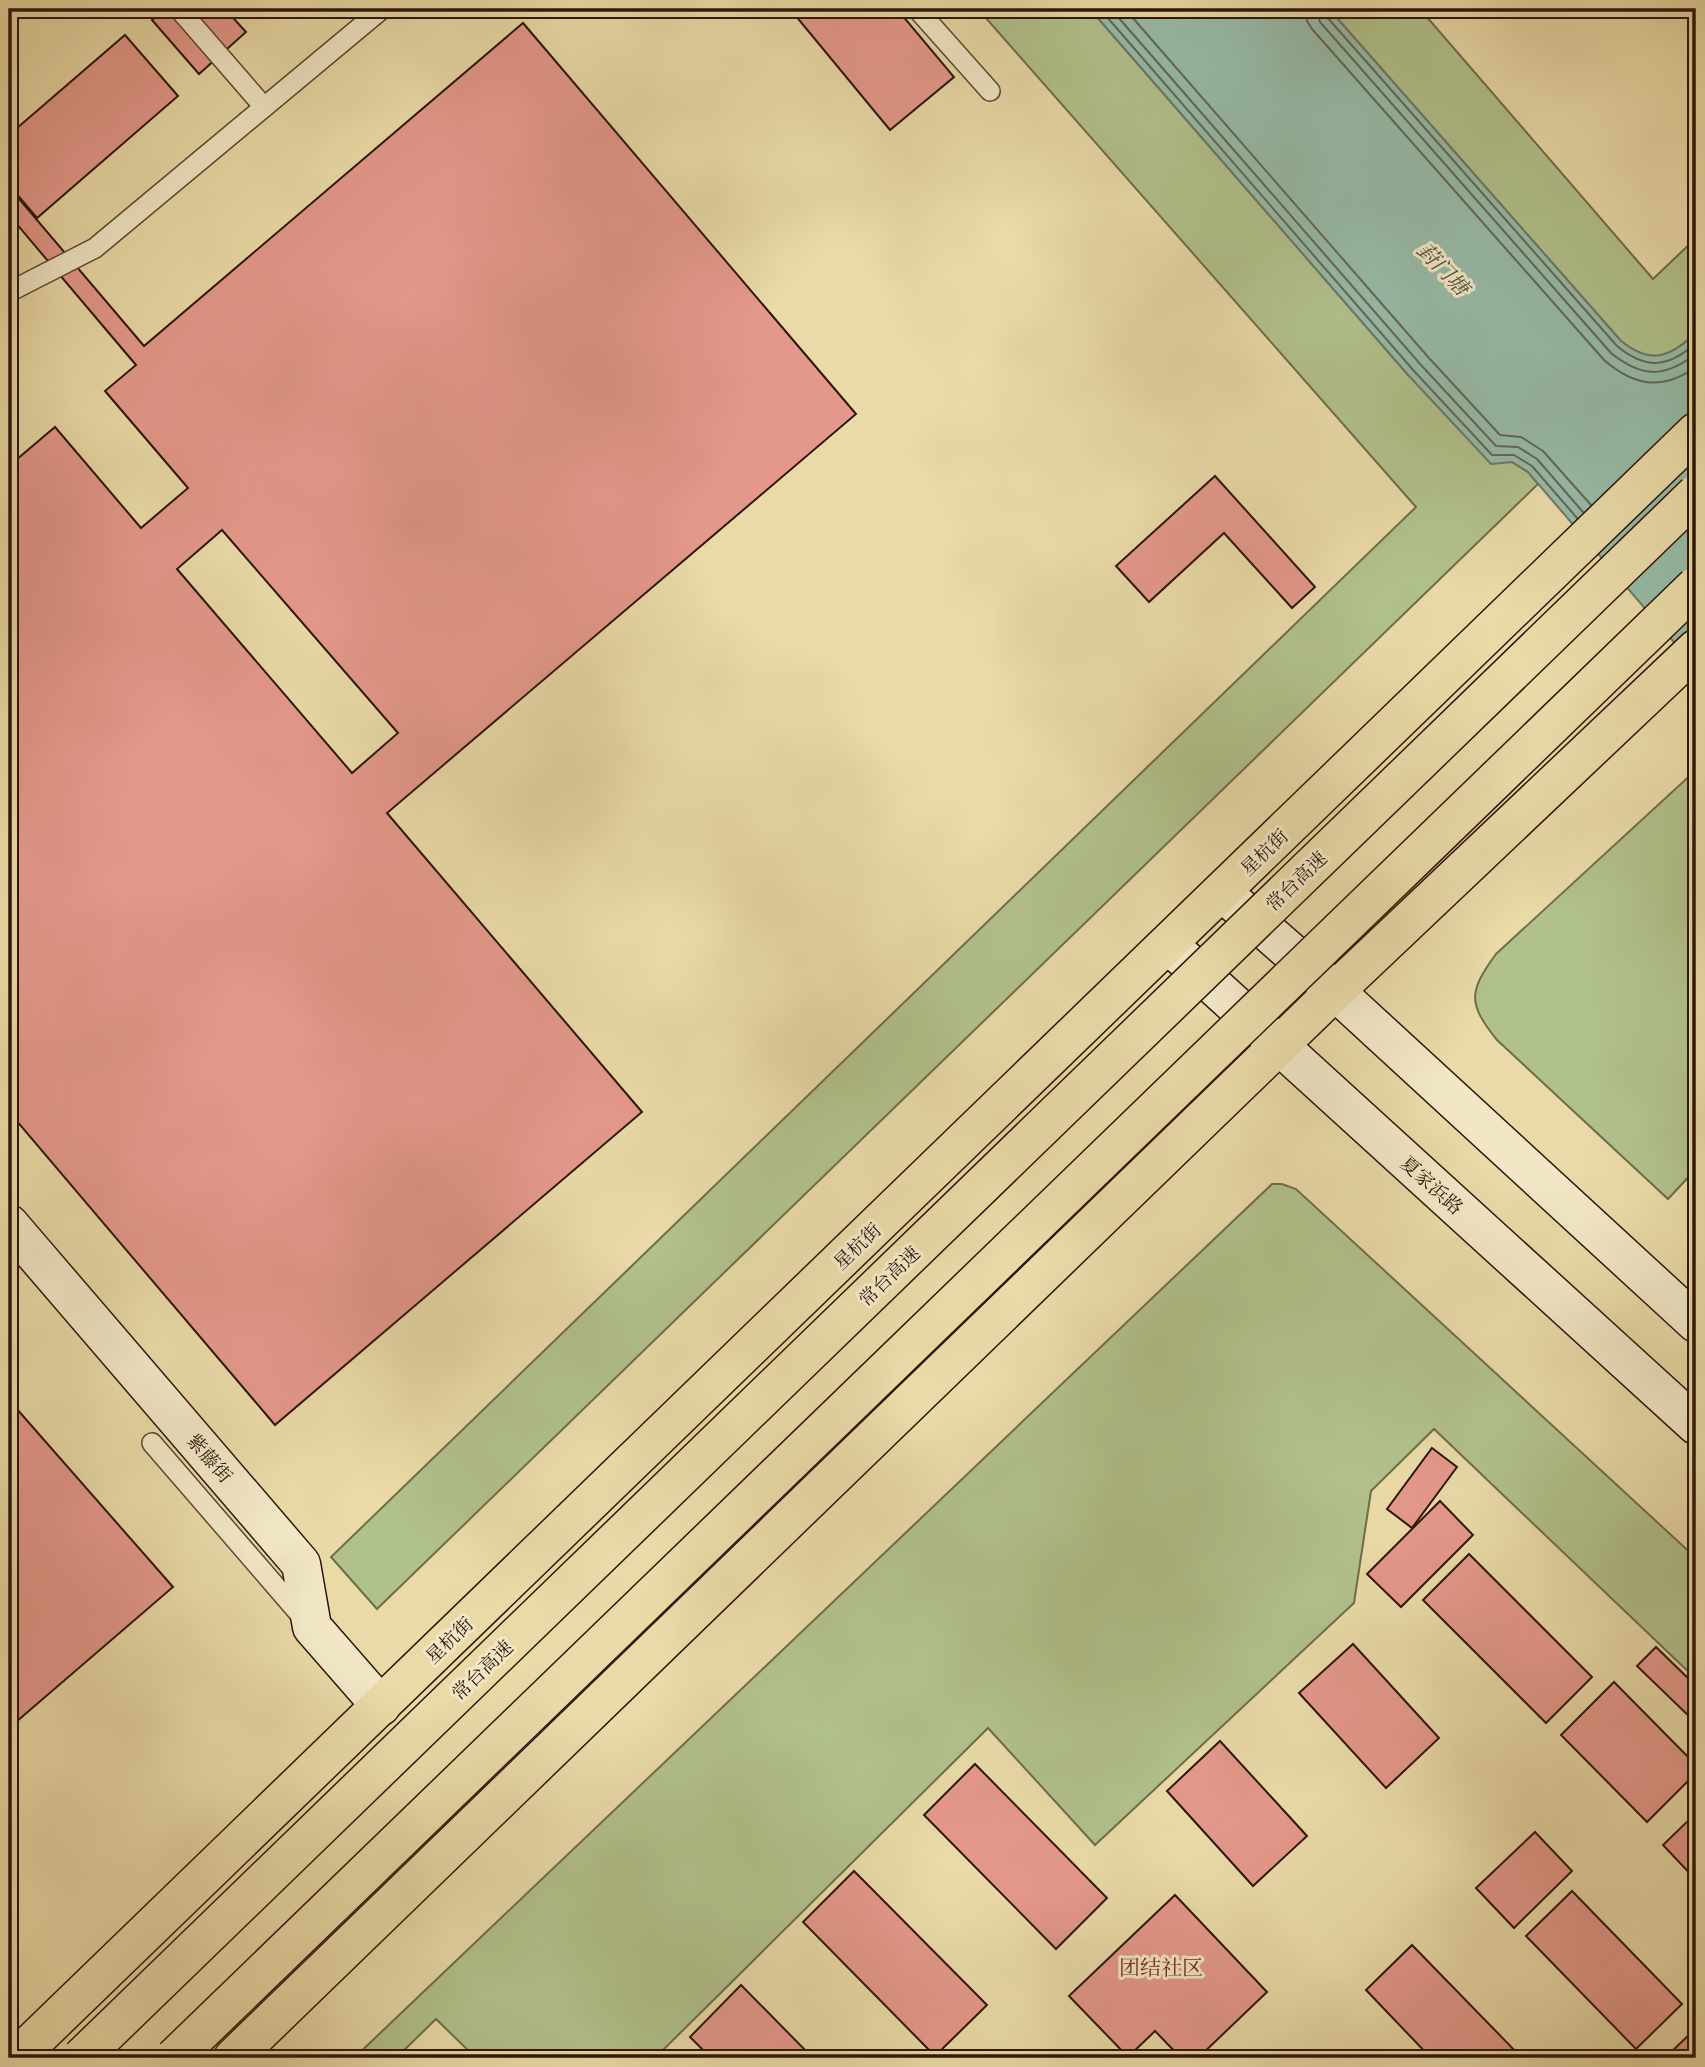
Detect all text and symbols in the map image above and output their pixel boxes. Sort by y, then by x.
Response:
water label: 葑门塘 [1410,237,1476,305]
street label: 星杭街 [1236,824,1295,883]
street label: 常台高速 [1261,847,1334,918]
street label: 夏家浜路 [1394,1151,1468,1222]
street label: 星杭街 [829,1218,888,1277]
street label: 常台高速 [854,1242,927,1313]
street label: 紫藤街 [180,1429,237,1489]
street label: 星杭街 [421,1612,480,1671]
street label: 常台高速 [447,1636,520,1707]
district label: 团结社区 [1119,1955,1203,1984]

